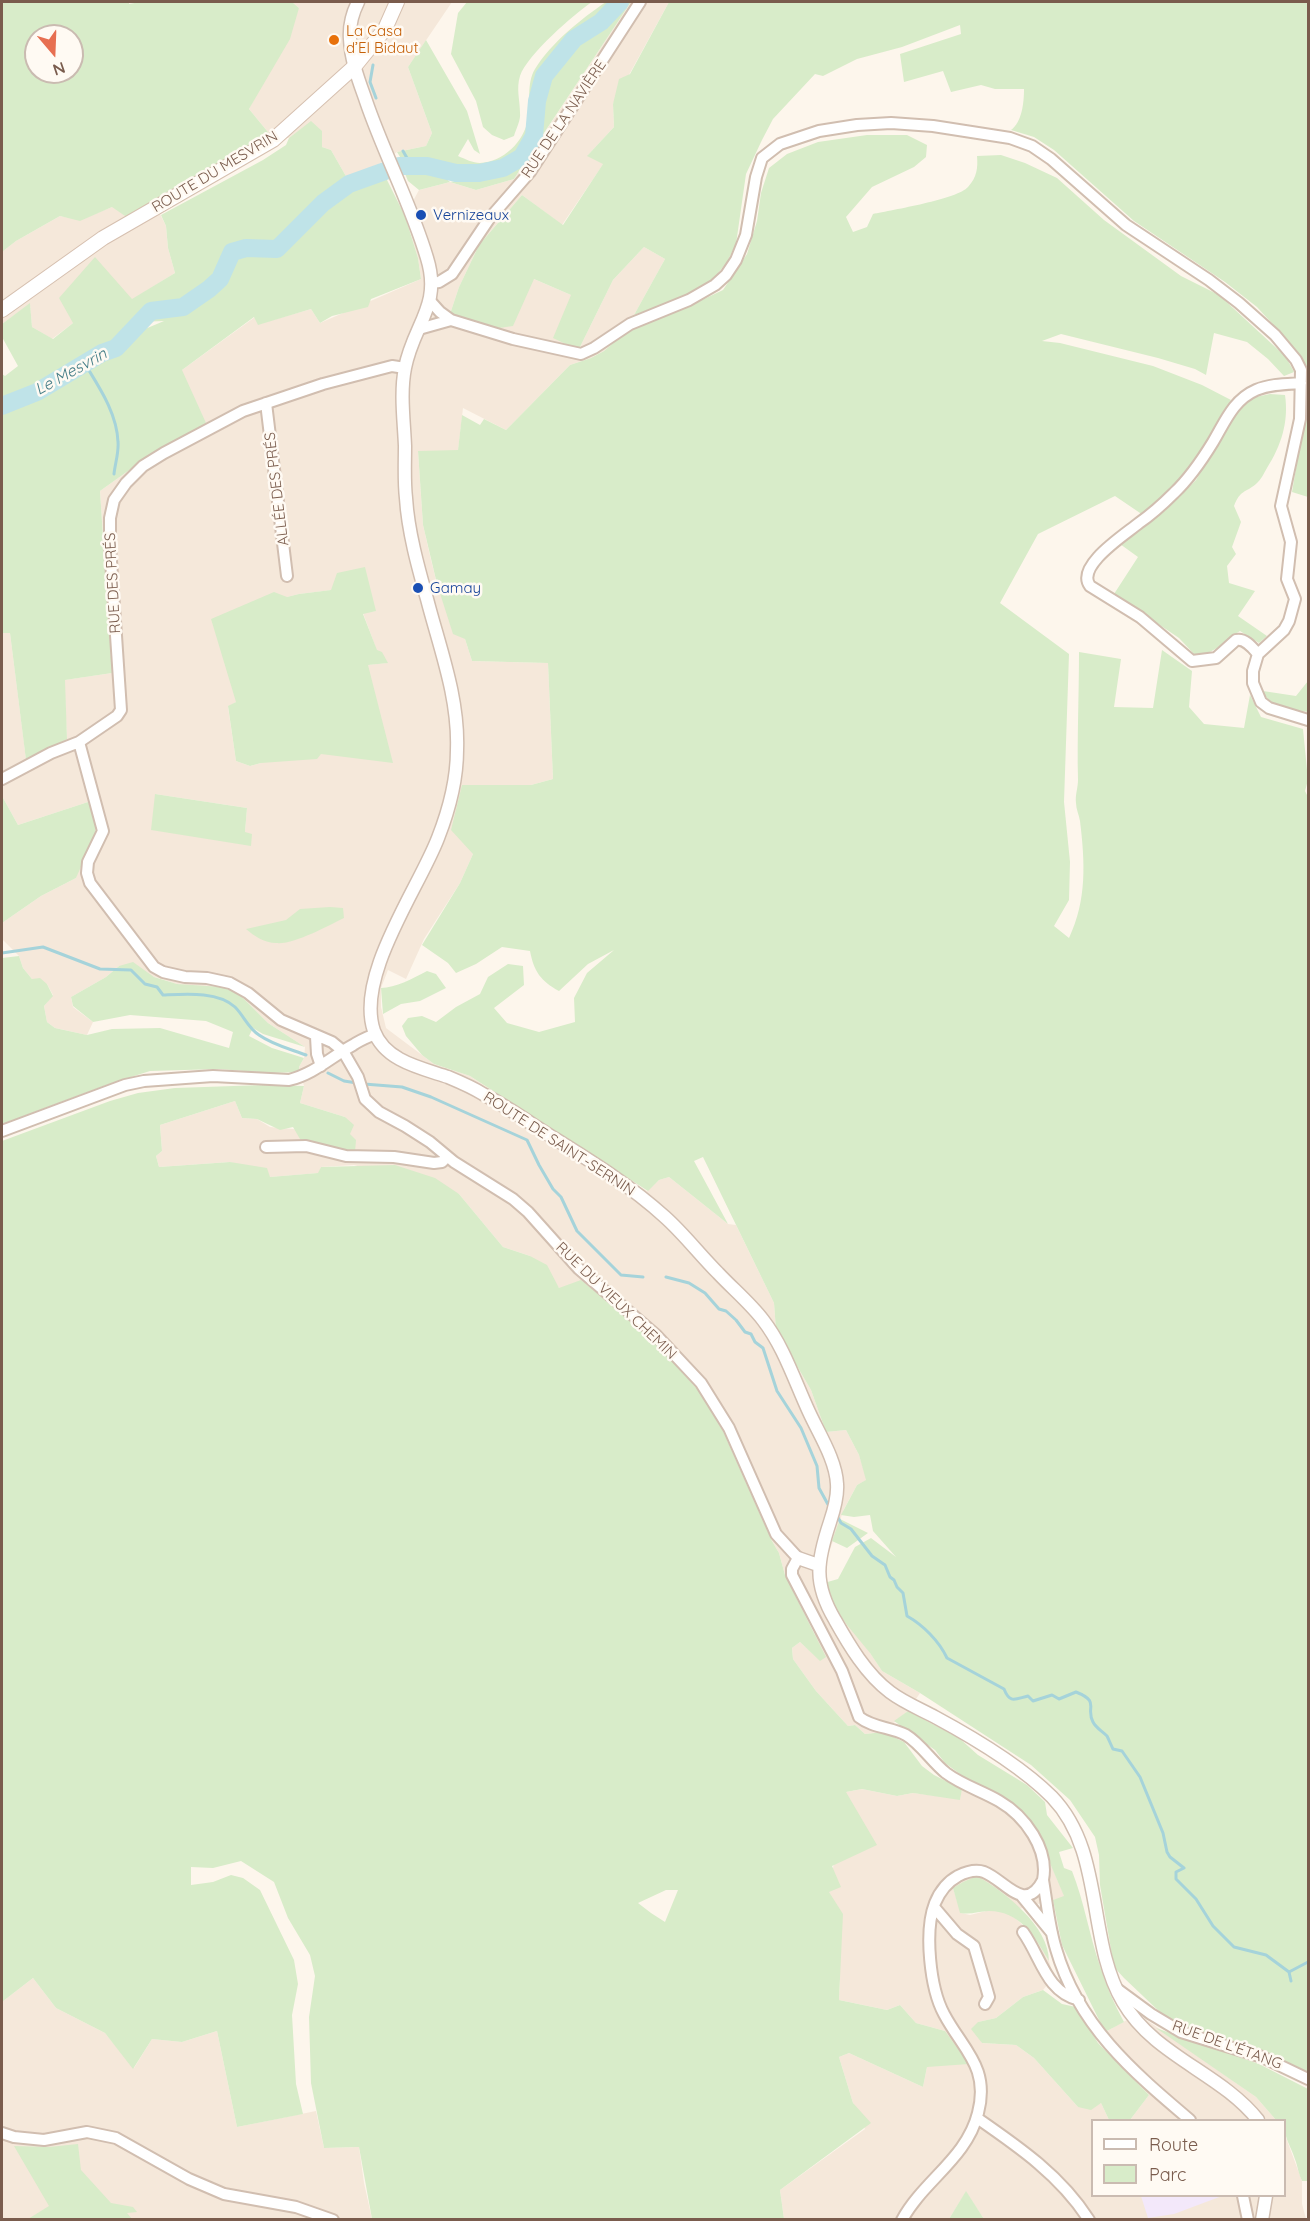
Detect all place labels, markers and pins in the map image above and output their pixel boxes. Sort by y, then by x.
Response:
place label: La Casa d’El Bidaut [346,22,419,57]
marker: La Casa d’El Bidaut [327,33,341,47]
place label: Vernizeaux [433,206,509,224]
marker: Vernizeaux [414,208,428,222]
place label: Gamay [430,579,481,597]
marker: Gamay [411,581,425,595]

